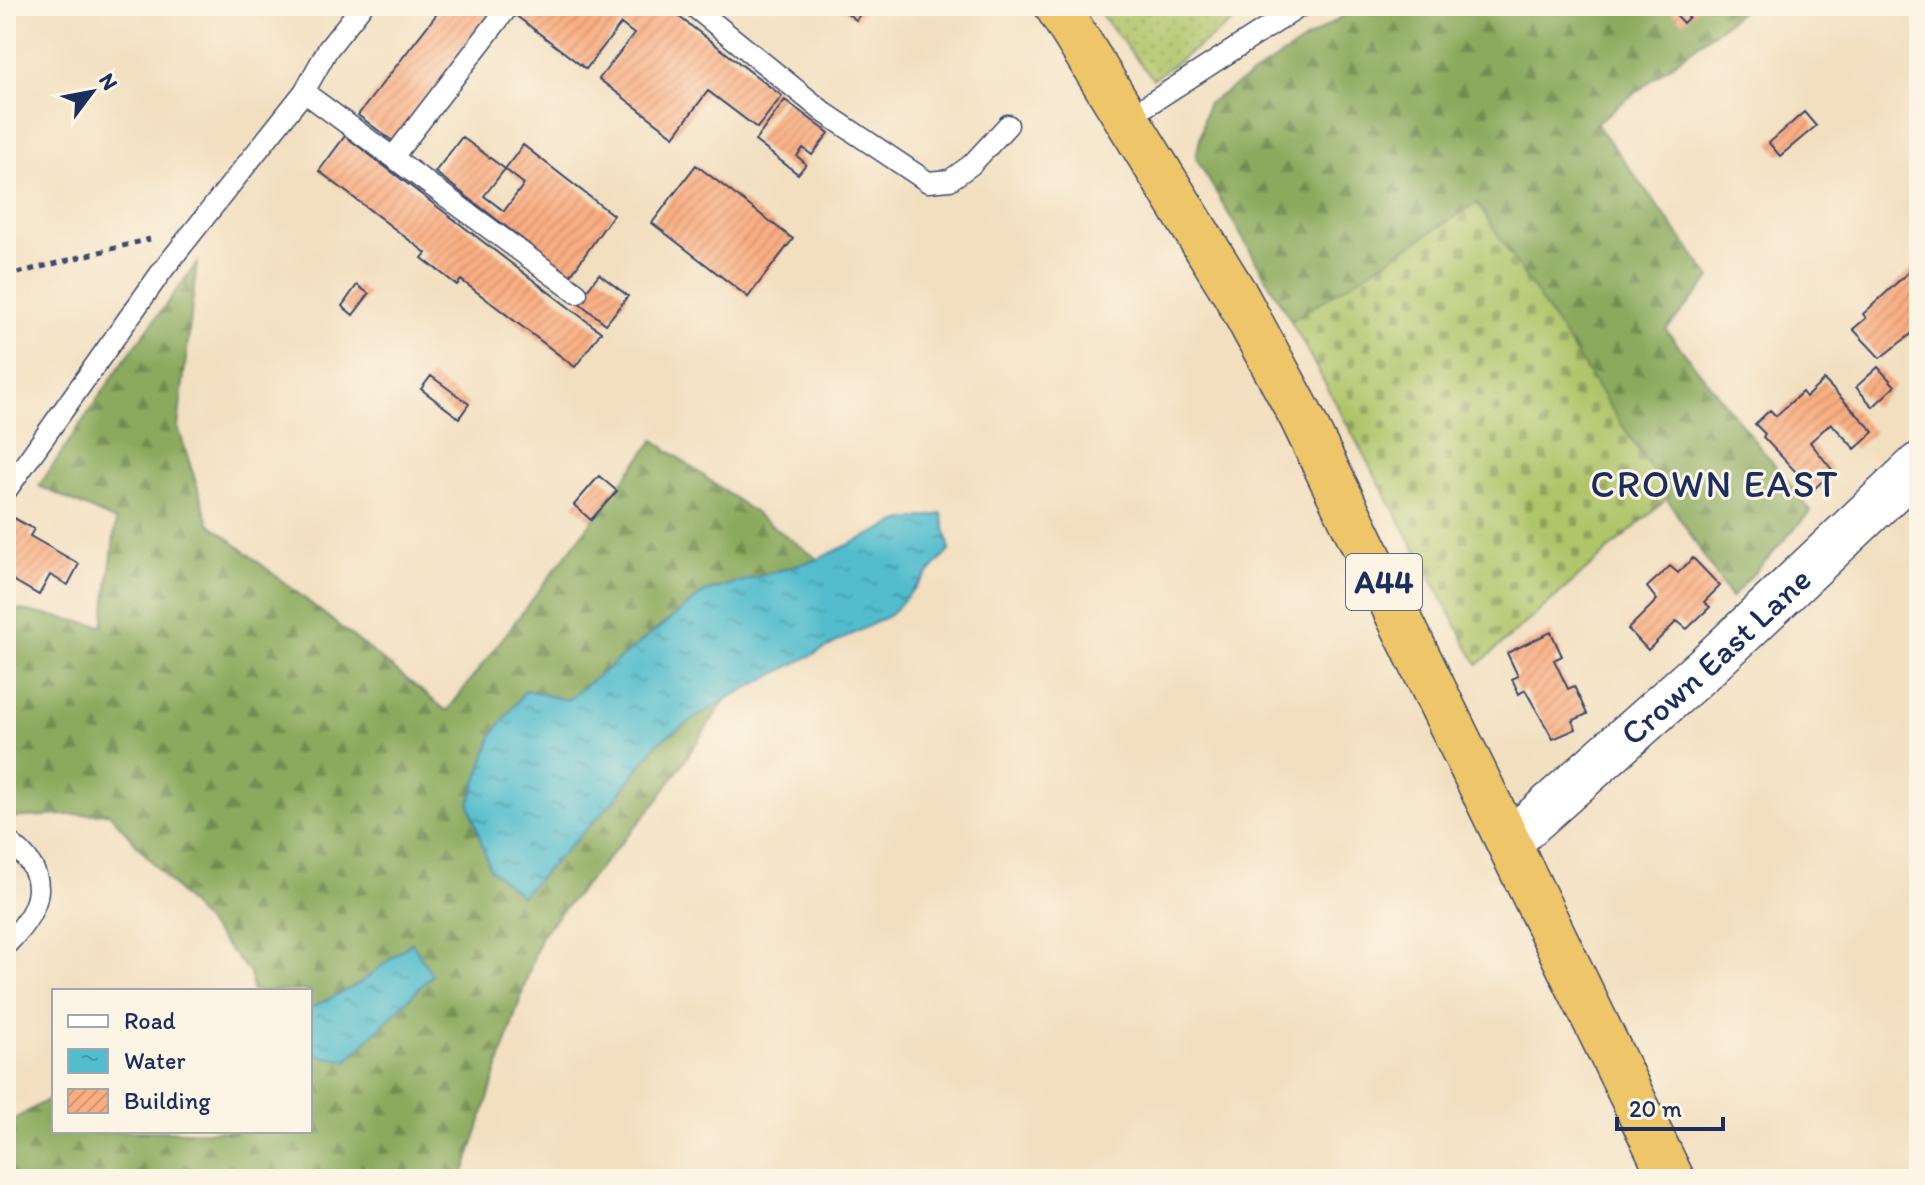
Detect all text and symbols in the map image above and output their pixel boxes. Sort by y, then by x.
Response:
north arrow [52,52,132,132]
text: N [93,68,124,95]
district label: CROWN EAST [1590,461,1840,507]
road number: A44 [1346,554,1422,610]
street label: Crown East Lane [1612,559,1819,754]
legend [52,989,312,1133]
text: Road [124,1006,176,1035]
text: Water [124,1046,186,1075]
scale bar [1617,1081,1723,1131]
text: Building [124,1086,211,1115]
text: 20 m [1629,1094,1682,1123]

